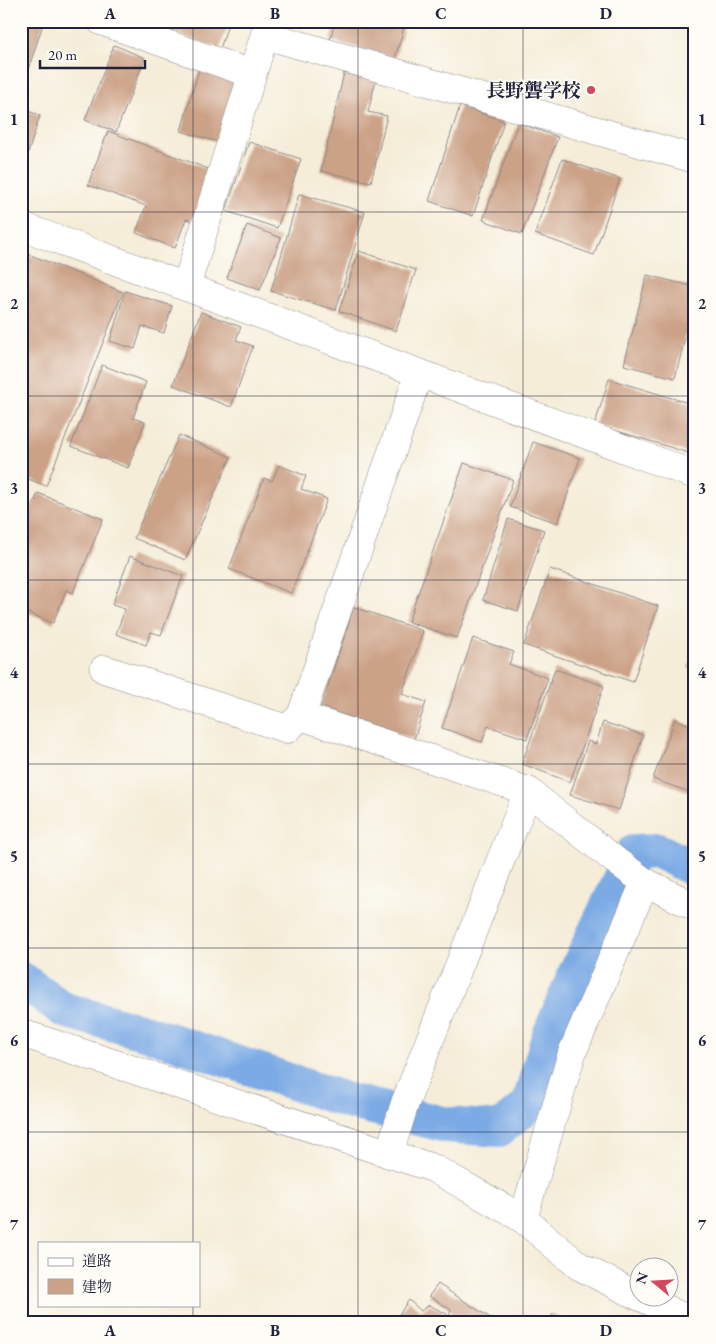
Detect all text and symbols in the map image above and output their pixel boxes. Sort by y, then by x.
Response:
text: A [103,3,116,24]
text: B [270,3,280,24]
text: C [435,3,447,24]
text: D [600,3,612,24]
scale bar [40,38,145,70]
text: 20 m [48,45,77,64]
place label: 長野聾学校 [486,78,581,103]
marker: 長野聾学校 [585,84,597,96]
text: 1 [10,109,18,130]
text: 1 [698,109,706,130]
text: 2 [10,293,19,314]
text: 2 [698,293,707,314]
text: 3 [10,478,18,499]
text: 3 [698,478,706,499]
text: 4 [10,662,19,683]
text: 4 [698,662,707,683]
text: 5 [10,846,18,867]
text: 5 [698,846,706,867]
text: 6 [10,1030,19,1051]
text: 6 [698,1030,707,1051]
text: 7 [10,1214,19,1235]
text: 7 [698,1214,707,1235]
legend [38,1242,200,1306]
text: 道路 [82,1251,112,1270]
north arrow [628,1256,678,1306]
text: N [631,1269,652,1286]
text: 建物 [82,1277,112,1296]
text: A [103,1320,116,1341]
text: B [270,1320,280,1341]
text: C [435,1320,447,1341]
text: D [600,1320,612,1341]

